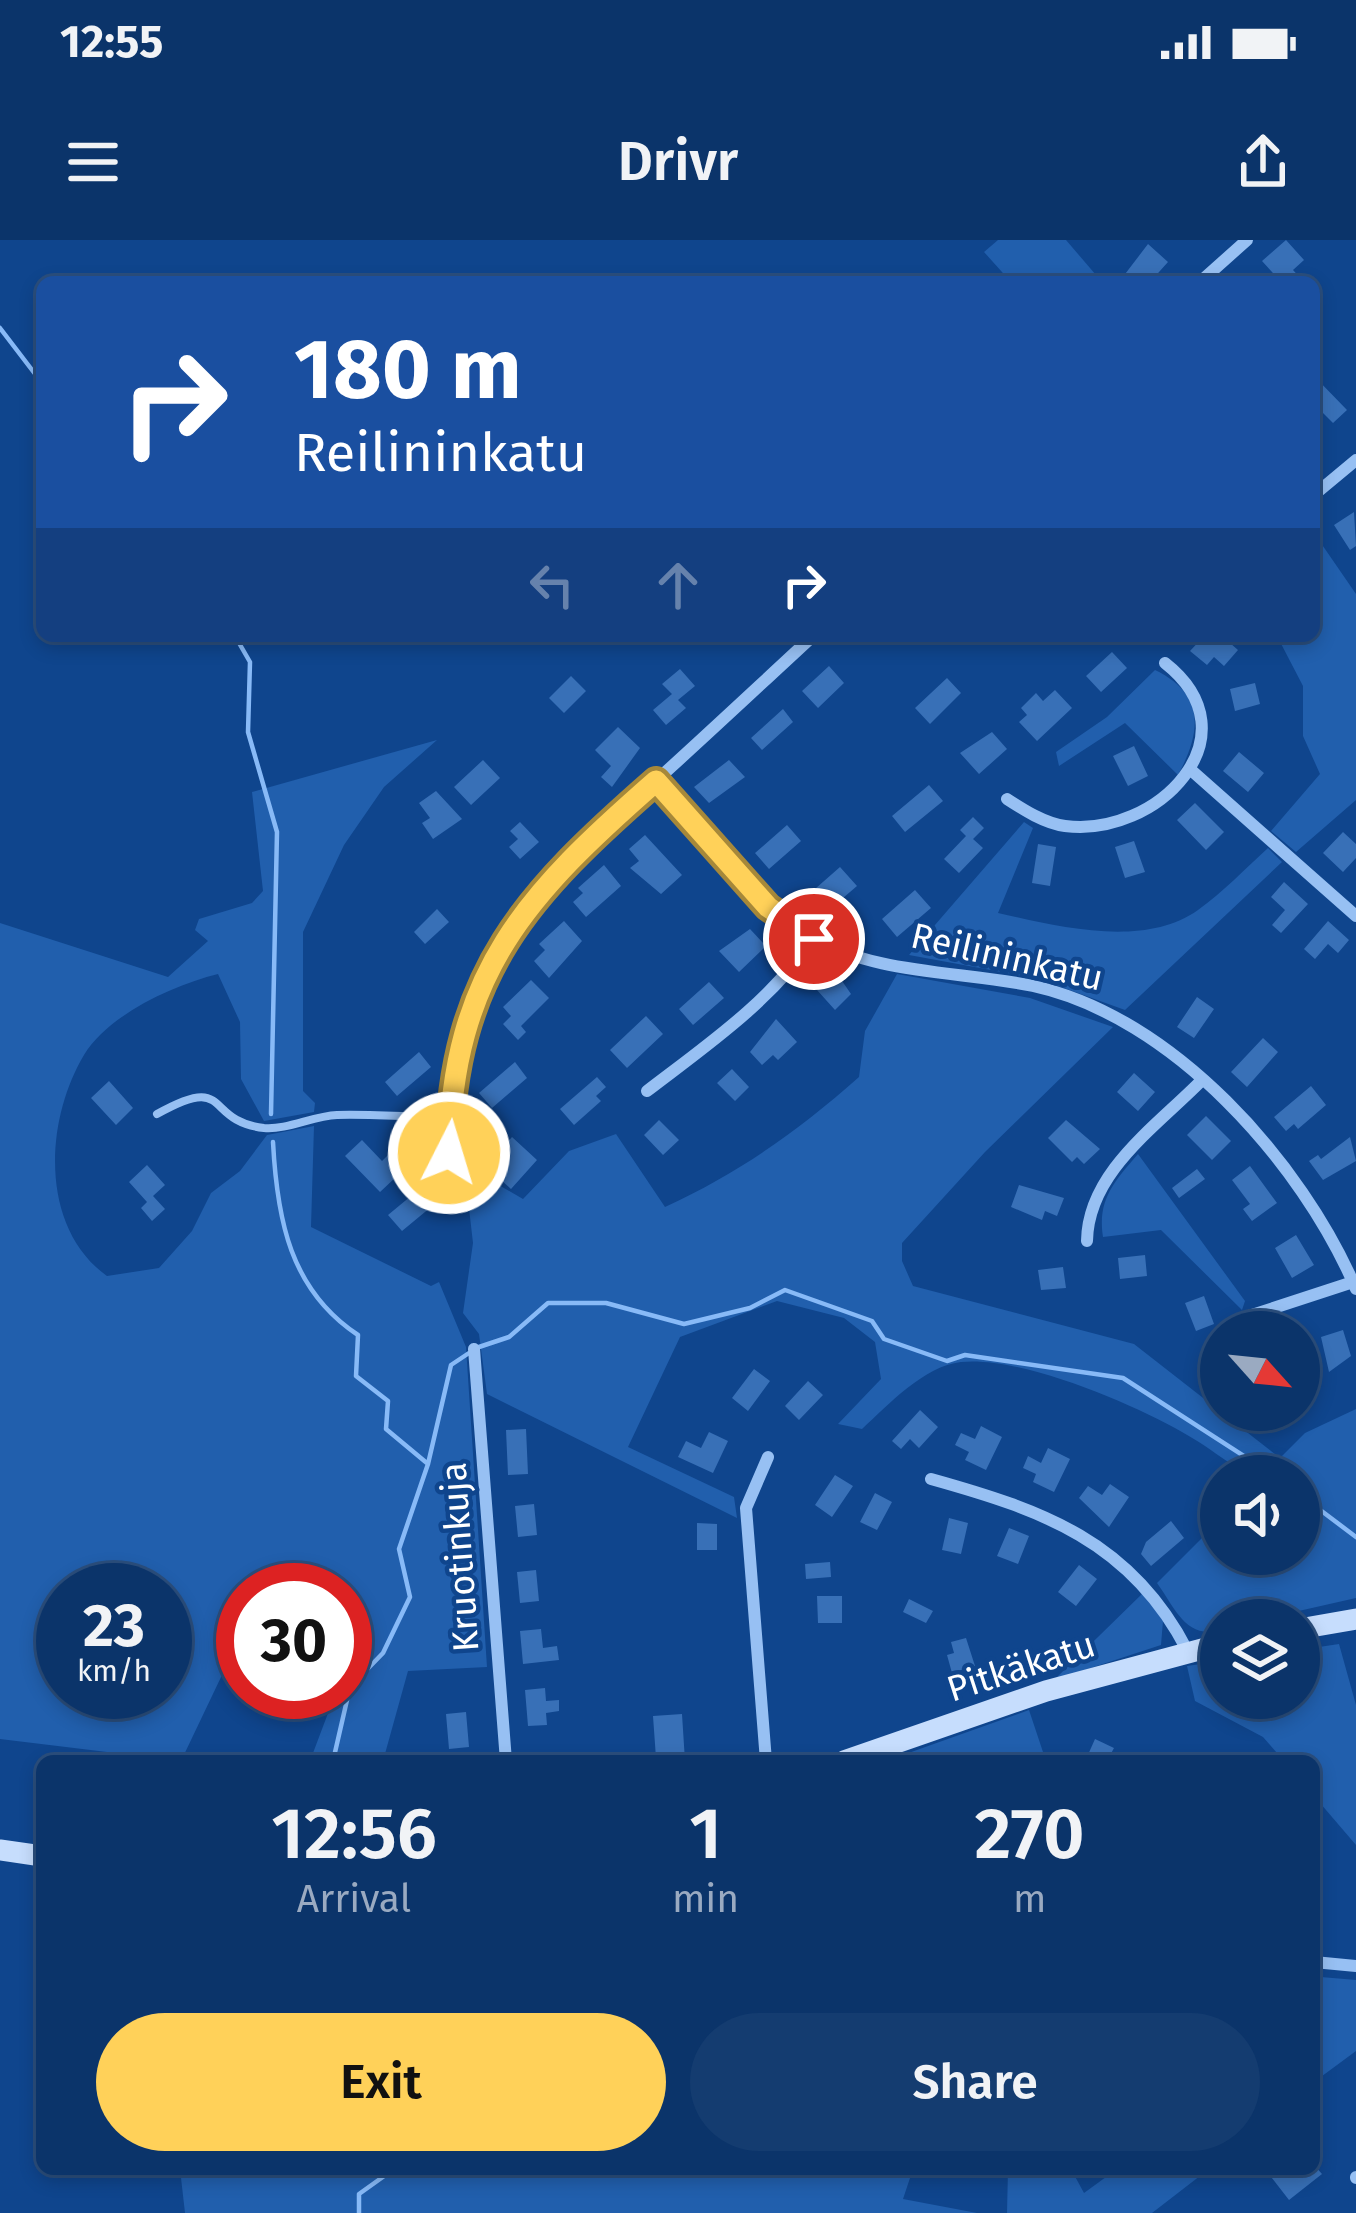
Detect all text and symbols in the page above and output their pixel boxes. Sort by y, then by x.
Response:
text: 12:55 [60,15,163,69]
icon: menu [60,129,126,195]
icon: share [1230,129,1296,195]
text: Drivr [618,130,738,194]
text: 180 m [294,319,522,420]
icon: right [96,324,252,480]
text: Reilininkatu [294,421,587,485]
icon: left [519,552,585,618]
icon: ahead [645,552,711,618]
icon: right [771,552,837,618]
pin [763,888,865,990]
icon: arrive [781,906,847,972]
street label: Reilininkatu [907,914,1107,1000]
position arrow [386,1090,512,1216]
north arrow [1200,1311,1320,1431]
map controls [1200,1311,1320,1719]
button: sound [1200,1455,1320,1575]
street label: Kruotinkuja [431,1461,489,1653]
speed limit sign: 30 [216,1563,372,1719]
text: 23 [83,1590,145,1662]
button: layers [1200,1599,1320,1719]
street label: Pitkäkatu [941,1622,1101,1712]
text: km/h [77,1653,151,1689]
text: 12:56 [271,1791,437,1877]
text: 1 [689,1791,722,1877]
text: 270 [974,1791,1085,1877]
text: Arrival [297,1876,411,1922]
text: min [672,1876,739,1922]
text: m [1013,1876,1046,1922]
button: Exit [96,2013,666,2151]
button: Share [690,2013,1260,2151]

